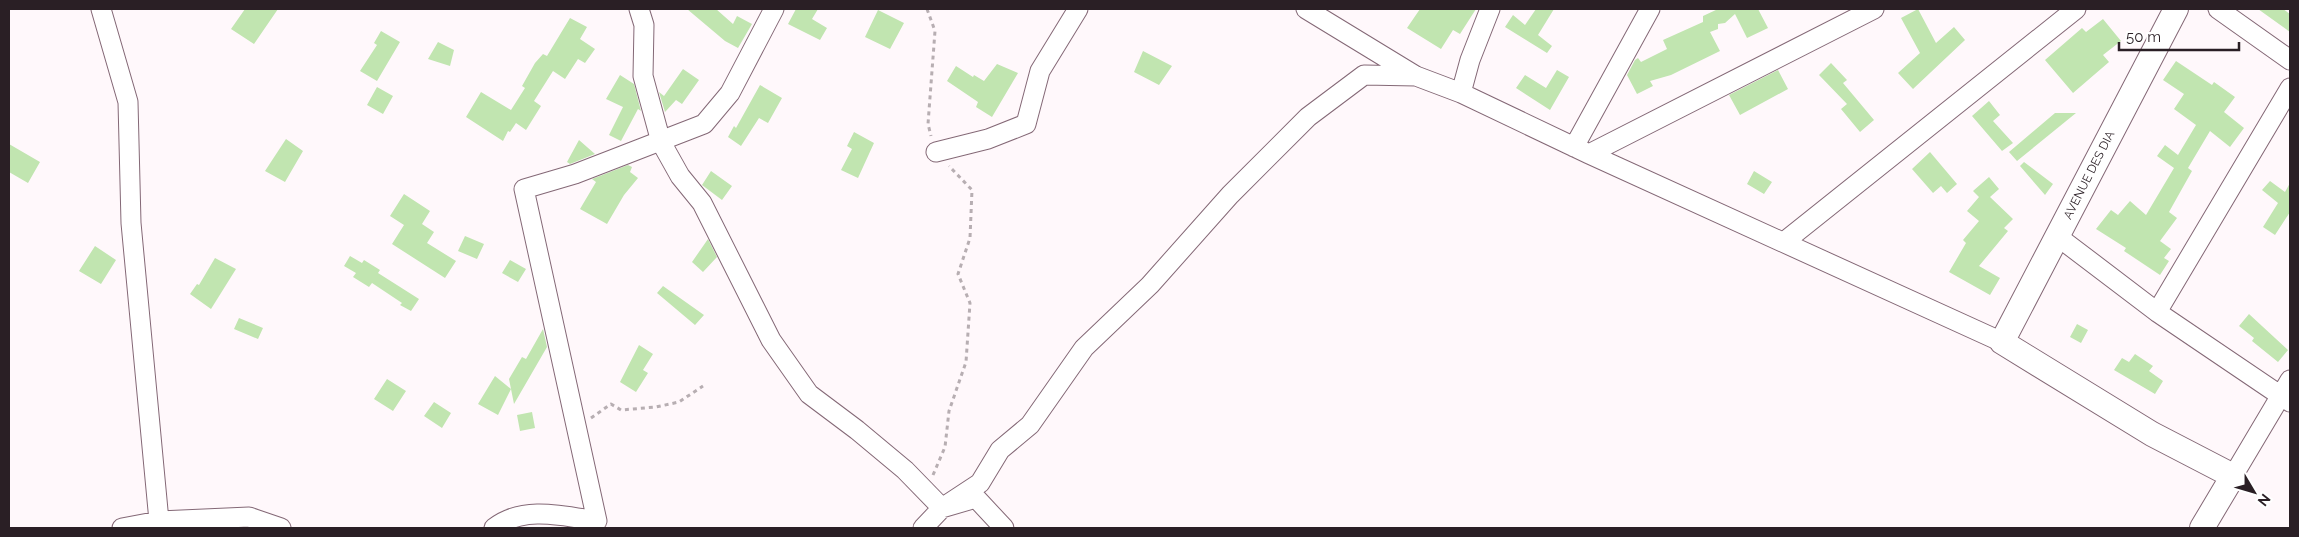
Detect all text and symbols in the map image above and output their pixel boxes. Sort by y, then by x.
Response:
scale bar [2119,20,2239,52]
text: 50 m [2126,28,2161,46]
street label: AVENUE DES DIA [2061,128,2117,222]
north arrow [2229,467,2279,517]
text: N [2255,491,2274,509]

